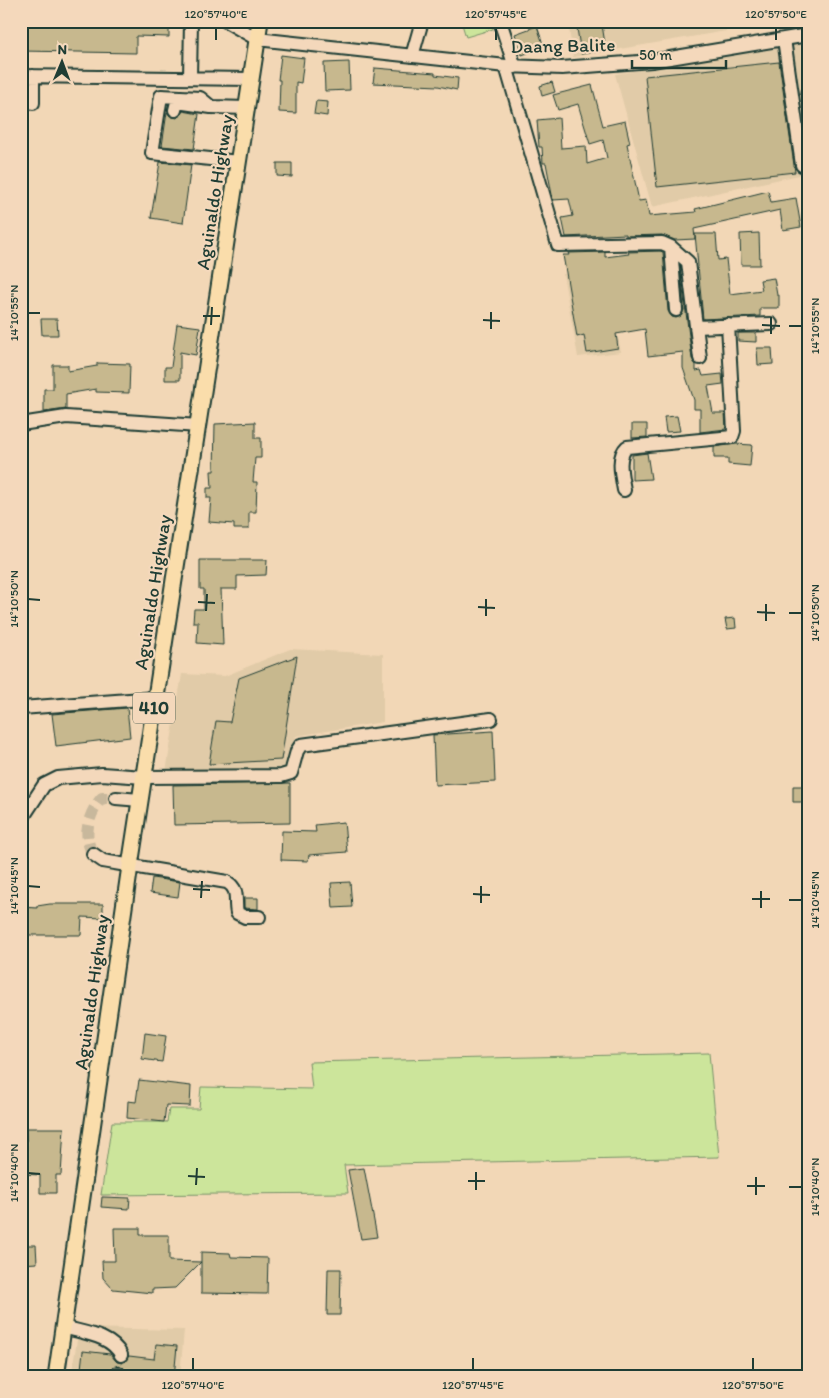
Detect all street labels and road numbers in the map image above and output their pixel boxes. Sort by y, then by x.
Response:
street label: Daang Balite [510,33,616,58]
street label: Aguinaldo Highway [191,113,238,271]
street label: Aguinaldo Highway [129,513,176,671]
road number: 410 [133,692,175,724]
street label: Aguinaldo Highway [69,913,114,1071]

